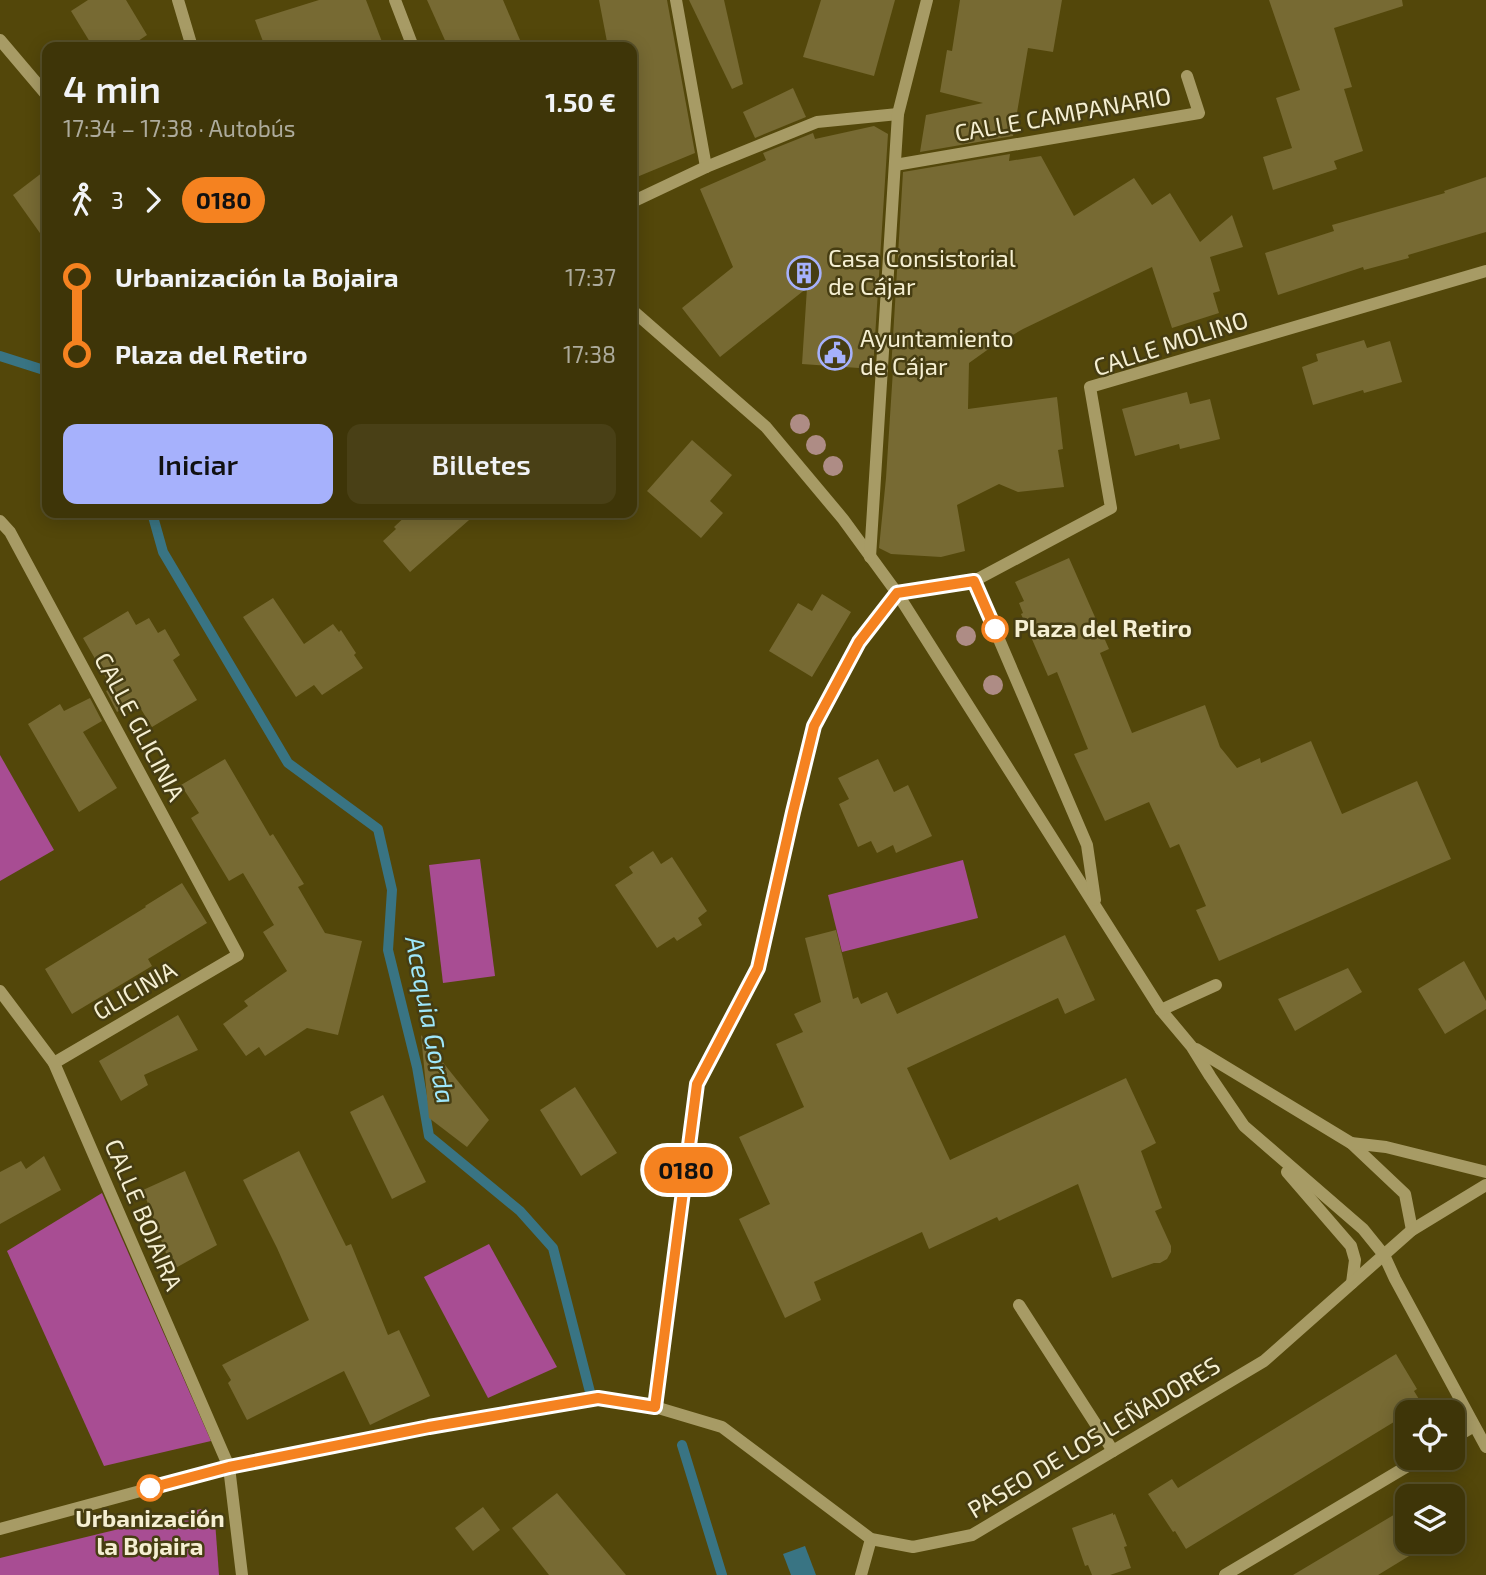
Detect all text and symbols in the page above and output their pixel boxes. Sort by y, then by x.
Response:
text: 4 min [63,65,161,111]
street label: CALLE CAMPANARIO [952,80,1173,147]
text: 1.50 € [545,86,616,117]
text: 17:34 – 17:38 · Autobús [63,114,296,142]
icon: walk [63,181,101,219]
icon: forward [134,181,172,219]
text: 0180 [196,185,251,214]
text: 3 [111,186,124,214]
place label: Casa Consistorial de Cájar [828,243,1016,300]
building icon: Casa Consistorial de Cájar [785,254,823,292]
text: Urbanización la Bojaira [115,261,398,292]
text: 17:37 [565,263,616,291]
street label: CALLE MOLINO [1090,304,1251,381]
place label: Ayuntamiento de Cájar [860,323,1014,380]
public building icon: Ayuntamiento de Cájar [816,334,854,372]
text: Plaza del Retiro [115,338,308,369]
text: 17:38 [563,340,616,368]
button: Iniciar [63,424,333,504]
button: Billetes [347,424,616,504]
place label: Plaza del Retiro [1014,613,1192,642]
marker: Plaza del Retiro [982,616,1008,642]
street label: CALLE GLICINIA [89,647,192,806]
water label: Acequia Gorda [400,932,463,1106]
street label: GLICINIA [87,954,181,1025]
street label: CALLE BOJAIRA [99,1134,189,1295]
line badge: 0180 [637,1147,735,1193]
text: 0180 [658,1155,714,1184]
street label: PASEO DE LOS LEÑADORES [962,1350,1225,1524]
map controls [1395,1400,1465,1554]
button: locate [1395,1400,1465,1470]
marker: Urbanización la Bojaira [137,1475,163,1501]
button: layers [1395,1484,1465,1554]
place label: Urbanización la Bojaira [75,1503,225,1560]

